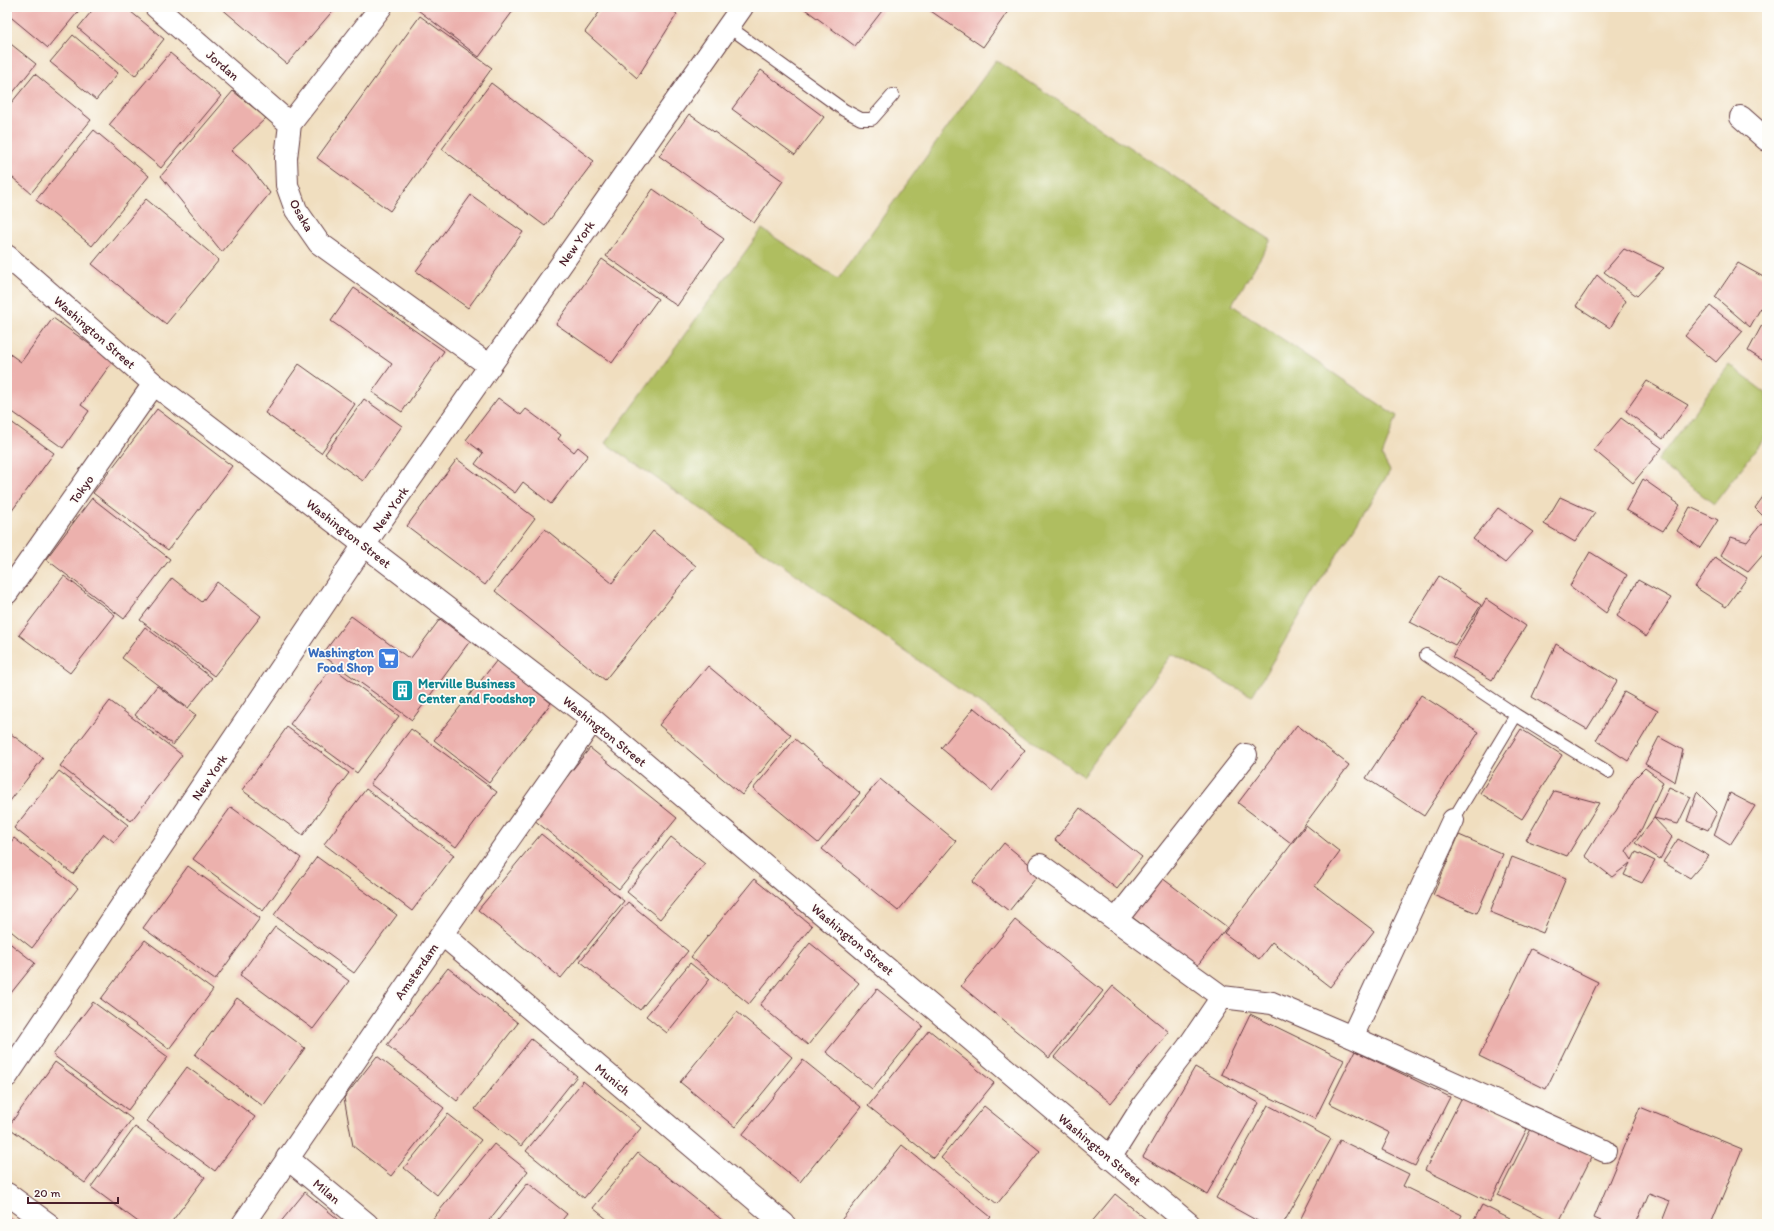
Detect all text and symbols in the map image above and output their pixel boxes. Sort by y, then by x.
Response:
street label: Jordan [203,47,243,84]
street label: Osaka [286,196,317,235]
street label: New York [555,217,598,269]
street label: Washington Street [51,293,139,372]
street label: Tokyo [66,472,97,507]
street label: New York [369,483,412,535]
street label: Washington Street [303,496,394,571]
place label: Washington Food Shop [308,645,375,676]
supermarket icon: Washington Food Shop [376,646,402,672]
place label: Merville Business Center and Foodshop [418,676,536,707]
building icon: Merville Business Center and Foodshop [389,677,415,703]
street label: Washington Street [560,693,650,770]
street label: New York [189,751,230,803]
street label: Washington Street [808,900,897,978]
street label: Amsterdam [391,940,441,1002]
street label: Munich [592,1060,633,1098]
street label: Washington Street [1055,1110,1144,1188]
street label: Milan [310,1176,343,1207]
scale bar [28,1179,118,1205]
text: 20 m [34,1186,61,1200]

